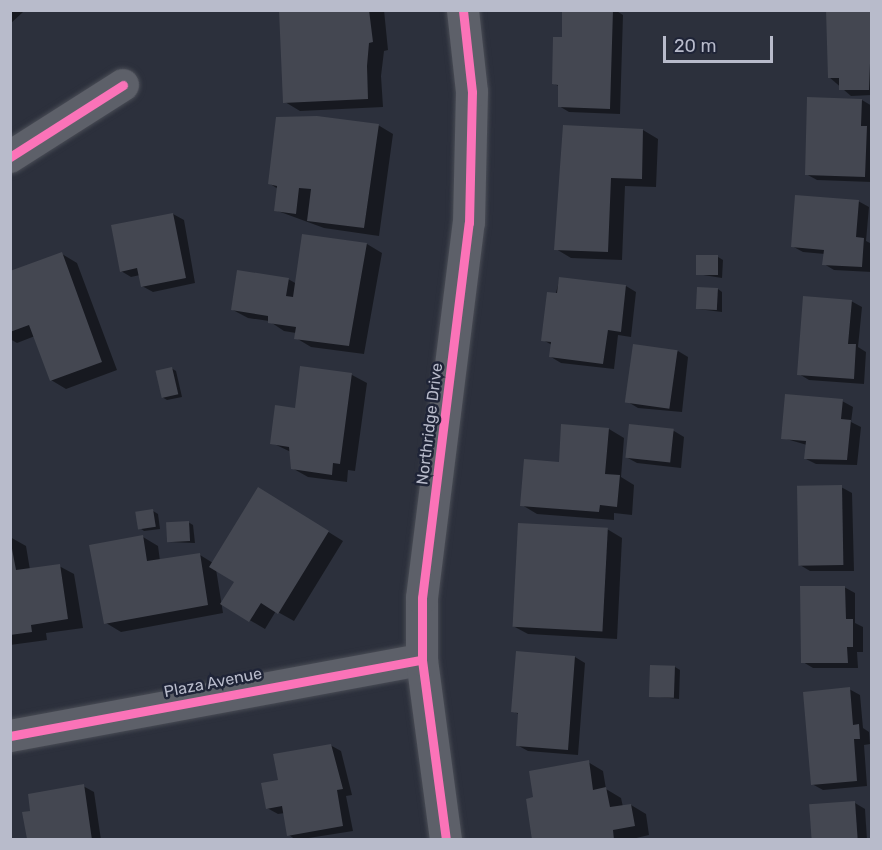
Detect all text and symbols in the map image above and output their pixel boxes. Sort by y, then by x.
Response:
scale bar [666,24,776,62]
text: 20 m [674,35,716,57]
street label: Northridge Drive [413,362,447,486]
street label: Plaza Avenue [162,664,264,702]

